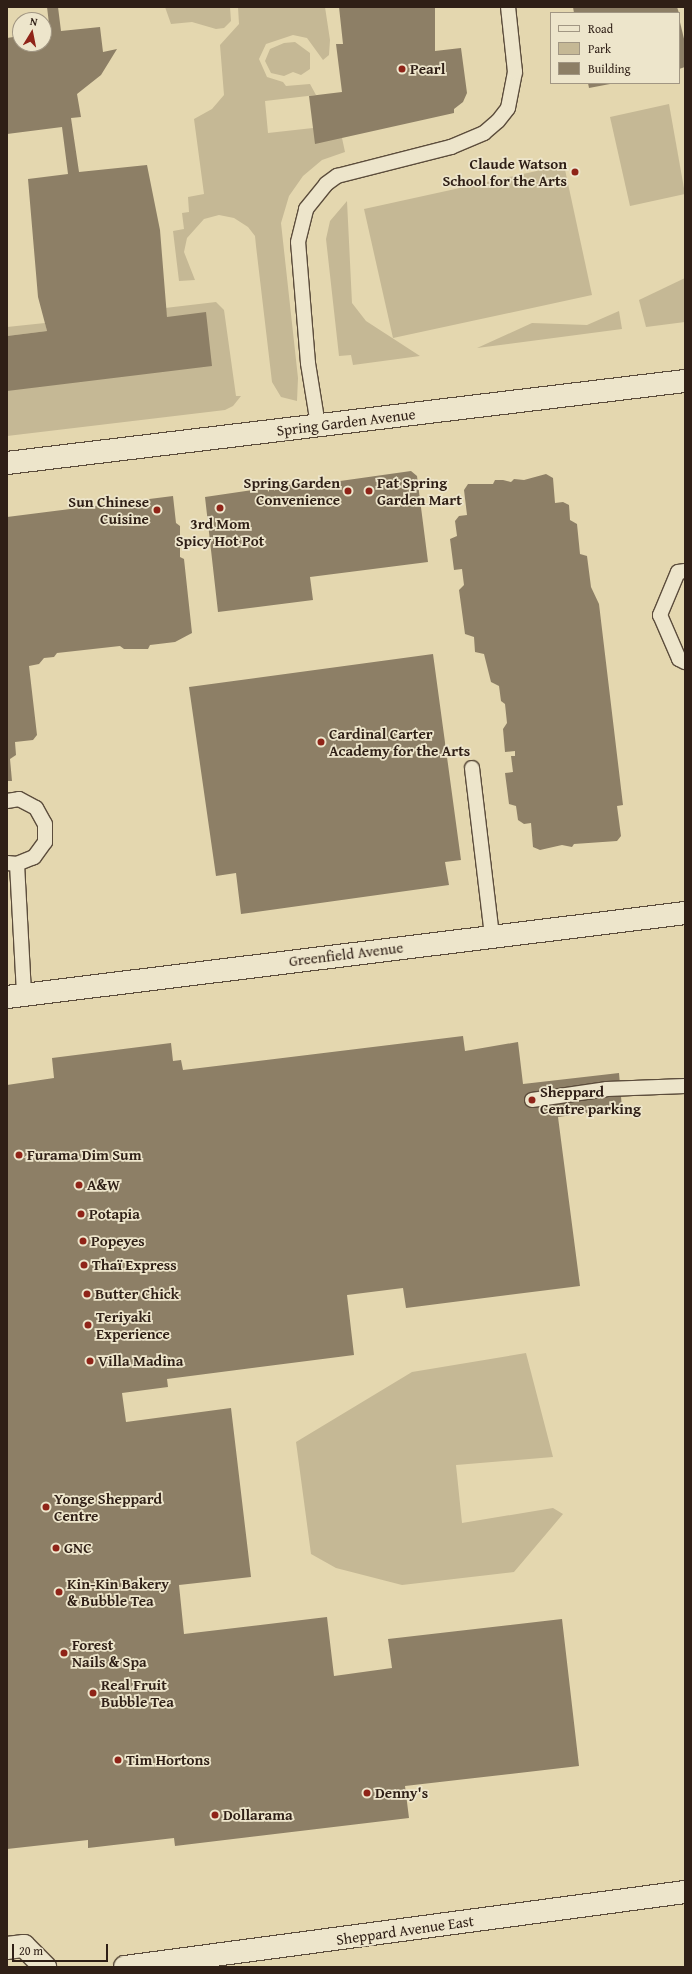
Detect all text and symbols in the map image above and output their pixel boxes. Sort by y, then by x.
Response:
north arrow [12,12,52,52]
legend [550,12,680,84]
text: N [29,13,39,30]
text: Road [588,20,613,37]
text: Park [588,40,611,57]
place label: Pearl [410,60,445,78]
text: Building [588,60,631,77]
marker: Pearl [397,64,407,74]
place label: Claude Watson School for the Arts [442,154,567,189]
marker: Claude Watson School for the Arts [570,167,580,177]
street label: Spring Garden Avenue [276,405,416,439]
place label: Spring Garden Convenience [244,473,340,508]
place label: Pat Spring Garden Mart [377,473,462,508]
marker: Spring Garden Convenience [343,486,353,496]
marker: Pat Spring Garden Mart [364,486,374,496]
place label: Sun Chinese Cuisine [68,492,149,527]
marker: 3rd Mom Spicy Hot Pot [215,503,225,513]
marker: Sun Chinese Cuisine [152,505,162,515]
place label: 3rd Mom Spicy Hot Pot [176,514,264,549]
place label: Cardinal Carter Academy for the Arts [329,724,470,759]
marker: Cardinal Carter Academy for the Arts [316,737,326,747]
street label: Greenfield Avenue [288,938,404,970]
place label: Sheppard Centre parking [540,1082,641,1117]
marker: Sheppard Centre parking [527,1095,537,1105]
place label: Furama Dim Sum [27,1146,142,1164]
marker: Furama Dim Sum [14,1150,24,1160]
place label: A&W [87,1176,120,1194]
marker: A&W [74,1180,84,1190]
place label: Potapia [89,1205,140,1223]
marker: Potapia [76,1209,86,1219]
place label: Popeyes [91,1232,145,1250]
marker: Popeyes [78,1236,88,1246]
place label: Thaï Express [92,1256,177,1274]
marker: Thaï Express [79,1260,89,1270]
place label: Butter Chick [95,1285,179,1303]
marker: Butter Chick [82,1289,92,1299]
place label: Teriyaki Experience [96,1307,170,1342]
marker: Teriyaki Experience [83,1320,93,1330]
place label: Villa Madina [98,1352,183,1370]
marker: Villa Madina [85,1356,95,1366]
place label: Yonge Sheppard Centre [54,1489,162,1524]
marker: Yonge Sheppard Centre [41,1502,51,1512]
place label: GNC [64,1539,92,1557]
marker: GNC [51,1543,61,1553]
place label: Kin-Kin Bakery & Bubble Tea [67,1574,169,1609]
marker: Kin-Kin Bakery & Bubble Tea [54,1587,64,1597]
place label: Forest Nails & Spa [72,1635,147,1670]
marker: Forest Nails & Spa [59,1648,69,1658]
place label: Real Fruit Bubble Tea [101,1675,174,1710]
marker: Real Fruit Bubble Tea [88,1688,98,1698]
place label: Tim Hortons [126,1751,210,1769]
marker: Tim Hortons [113,1755,123,1765]
place label: Denny's [375,1784,428,1802]
marker: Denny's [362,1788,372,1798]
place label: Dollarama [223,1806,293,1824]
marker: Dollarama [210,1810,220,1820]
street label: Sheppard Avenue East [335,1911,475,1949]
scale bar [14,1936,110,1962]
text: 20 m [19,1942,43,1959]

